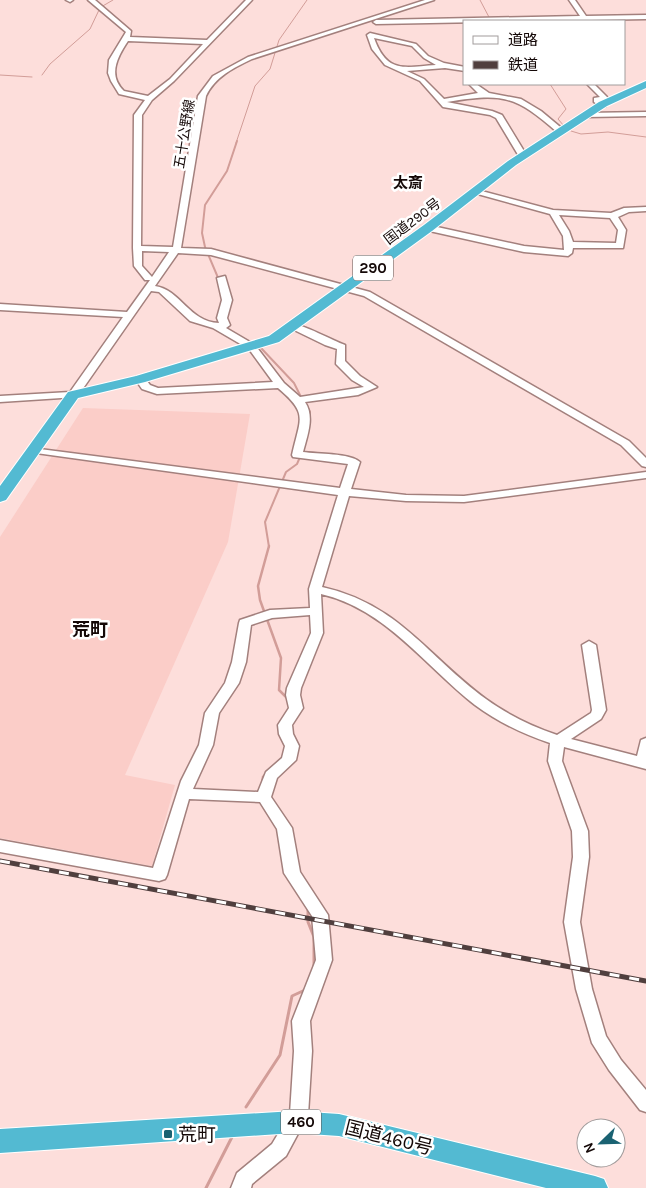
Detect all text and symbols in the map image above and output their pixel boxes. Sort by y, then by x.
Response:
legend [463,20,626,85]
text: 道路 [508,31,538,49]
text: 鉄道 [508,56,538,74]
street label: 五十公野線 [171,98,198,170]
district label: 太斎 [393,174,423,192]
street label: 国道290号 [381,195,444,248]
road number: 290 [353,256,393,280]
district label: 荒町 [72,619,108,641]
road number: 460 [281,1110,321,1134]
street label: 国道460号 [343,1116,435,1160]
north arrow [576,1118,626,1168]
place label: 荒町 [178,1124,216,1146]
marker: 荒町 [162,1128,174,1140]
text: N [580,1140,599,1156]

